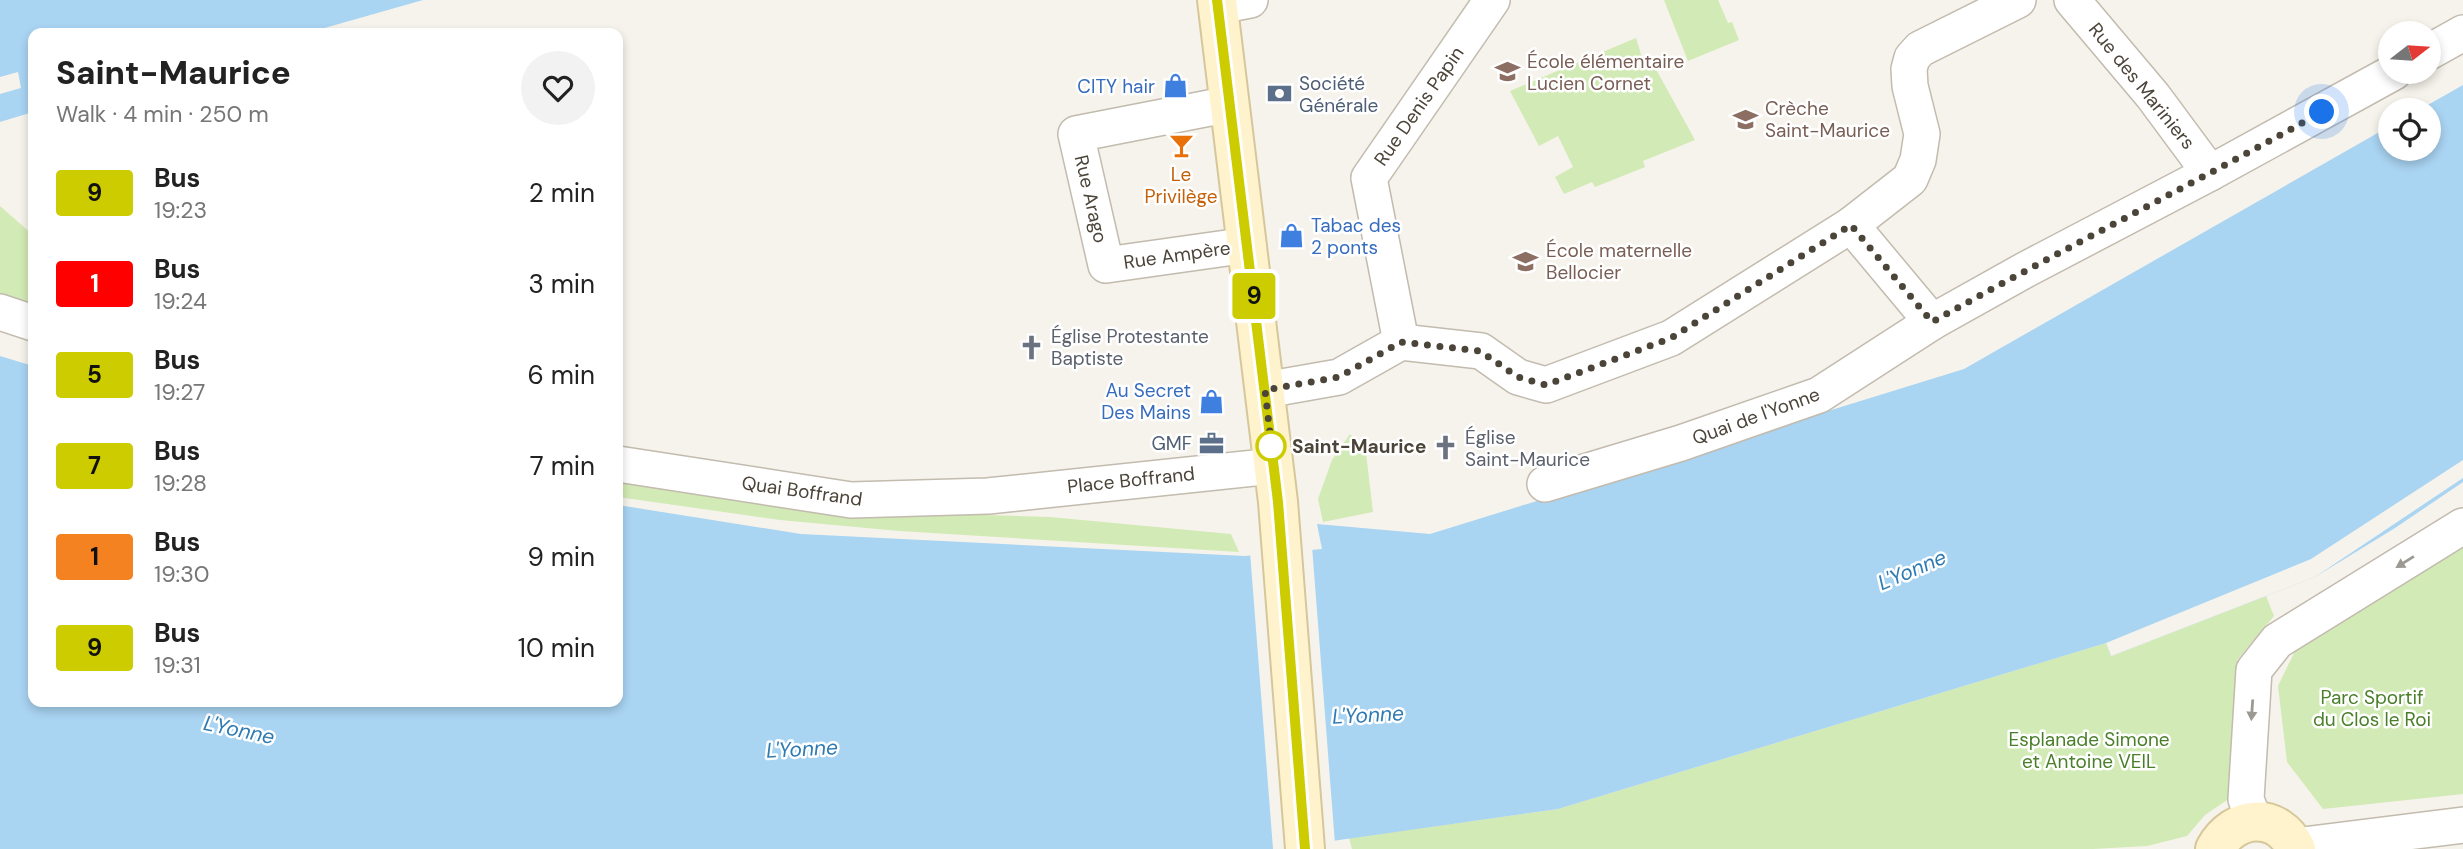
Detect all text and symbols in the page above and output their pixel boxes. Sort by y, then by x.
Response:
street label: Rue des Mariniers [2083,17,2201,155]
north arrow [2378,21,2441,84]
map controls [2378,21,2441,161]
street label: Rue Denis Papin [1369,41,1469,171]
place label: École élémentaire Lucien Cornet [1527,49,1684,96]
text: Saint-Maurice [56,51,291,94]
button: heart [521,51,595,125]
school or university icon: École élémentaire Lucien Cornet [1493,58,1521,86]
place label: Société Générale [1299,71,1378,118]
shop icon: CITY hair [1161,72,1189,100]
place label: CITY hair [1077,74,1155,99]
bank icon: Société Générale [1265,80,1293,108]
your location [2304,94,2339,129]
place label: Crèche Saint-Maurice [1765,96,1890,143]
button: locate [2378,98,2441,161]
text: Walk · 4 min · 250 m [56,99,269,129]
school or university icon: Crèche Saint-Maurice [1731,105,1759,133]
bar icon: Le Privilège [1167,132,1195,160]
street label: Rue Arago [1069,153,1113,245]
text: Bus [154,161,200,195]
place label: Le Privilège [1144,162,1218,209]
text: 2 min [529,176,595,210]
text: 9 [87,177,102,208]
text: 19:23 [154,195,207,225]
place label: Tabac des 2 ponts [1311,213,1401,260]
shop icon: Tabac des 2 ponts [1277,222,1305,250]
street label: Rue Ampère [1122,235,1232,275]
place label: École maternelle Bellocier [1546,238,1692,285]
school or university icon: École maternelle Bellocier [1512,247,1540,275]
text: Bus [154,252,200,286]
text: 3 min [528,267,595,301]
text: 1 [90,268,99,299]
line badge: 9 [1231,273,1277,319]
text: 9 [1246,280,1262,311]
text: 19:24 [154,286,207,316]
place label: Église Protestante Baptiste [1051,324,1209,371]
church icon: Église Protestante Baptiste [1017,333,1045,361]
text: Bus [154,343,200,377]
text: 6 min [527,358,595,392]
text: 5 [87,359,102,390]
text: 19:27 [154,377,205,407]
place label: Au Secret Des Mains [1101,378,1191,425]
street label: Quai de l'Yonne [1689,381,1823,451]
shop icon: Au Secret Des Mains [1197,387,1225,415]
place label: Église Saint-Maurice [1465,425,1590,472]
office icon: GMF [1198,429,1226,457]
place label: GMF [1151,431,1192,456]
marker: Saint-Maurice [1256,431,1286,461]
text: Bus [154,434,200,468]
place label: Saint-Maurice [1292,434,1426,459]
church icon: Église Saint-Maurice [1431,434,1459,462]
text: 7 min [530,449,595,483]
text: 7 [88,450,101,481]
street label: Place Boffrand [1066,461,1196,499]
text: 19:28 [154,468,207,498]
street label: Quai Boffrand [740,470,864,512]
text: Bus [154,525,200,559]
text: 9 min [527,540,595,574]
text: 1 [90,541,99,572]
water label: L'Yonne [1873,543,1951,597]
one-way arrow [2395,555,2415,568]
text: 19:30 [154,559,210,589]
text: Bus [154,616,200,650]
text: 10 min [518,631,595,665]
text: 9 [87,632,102,663]
text: 19:31 [154,650,201,680]
park label: Parc Sportif du Clos le Roi [2313,685,2431,732]
water label: L'Yonne [1331,699,1405,731]
one-way arrow [2246,699,2257,721]
water label: L'Yonne [201,709,277,751]
park label: Esplanade Simone et Antoine VEIL [2008,727,2170,774]
water label: L'Yonne [765,733,839,765]

